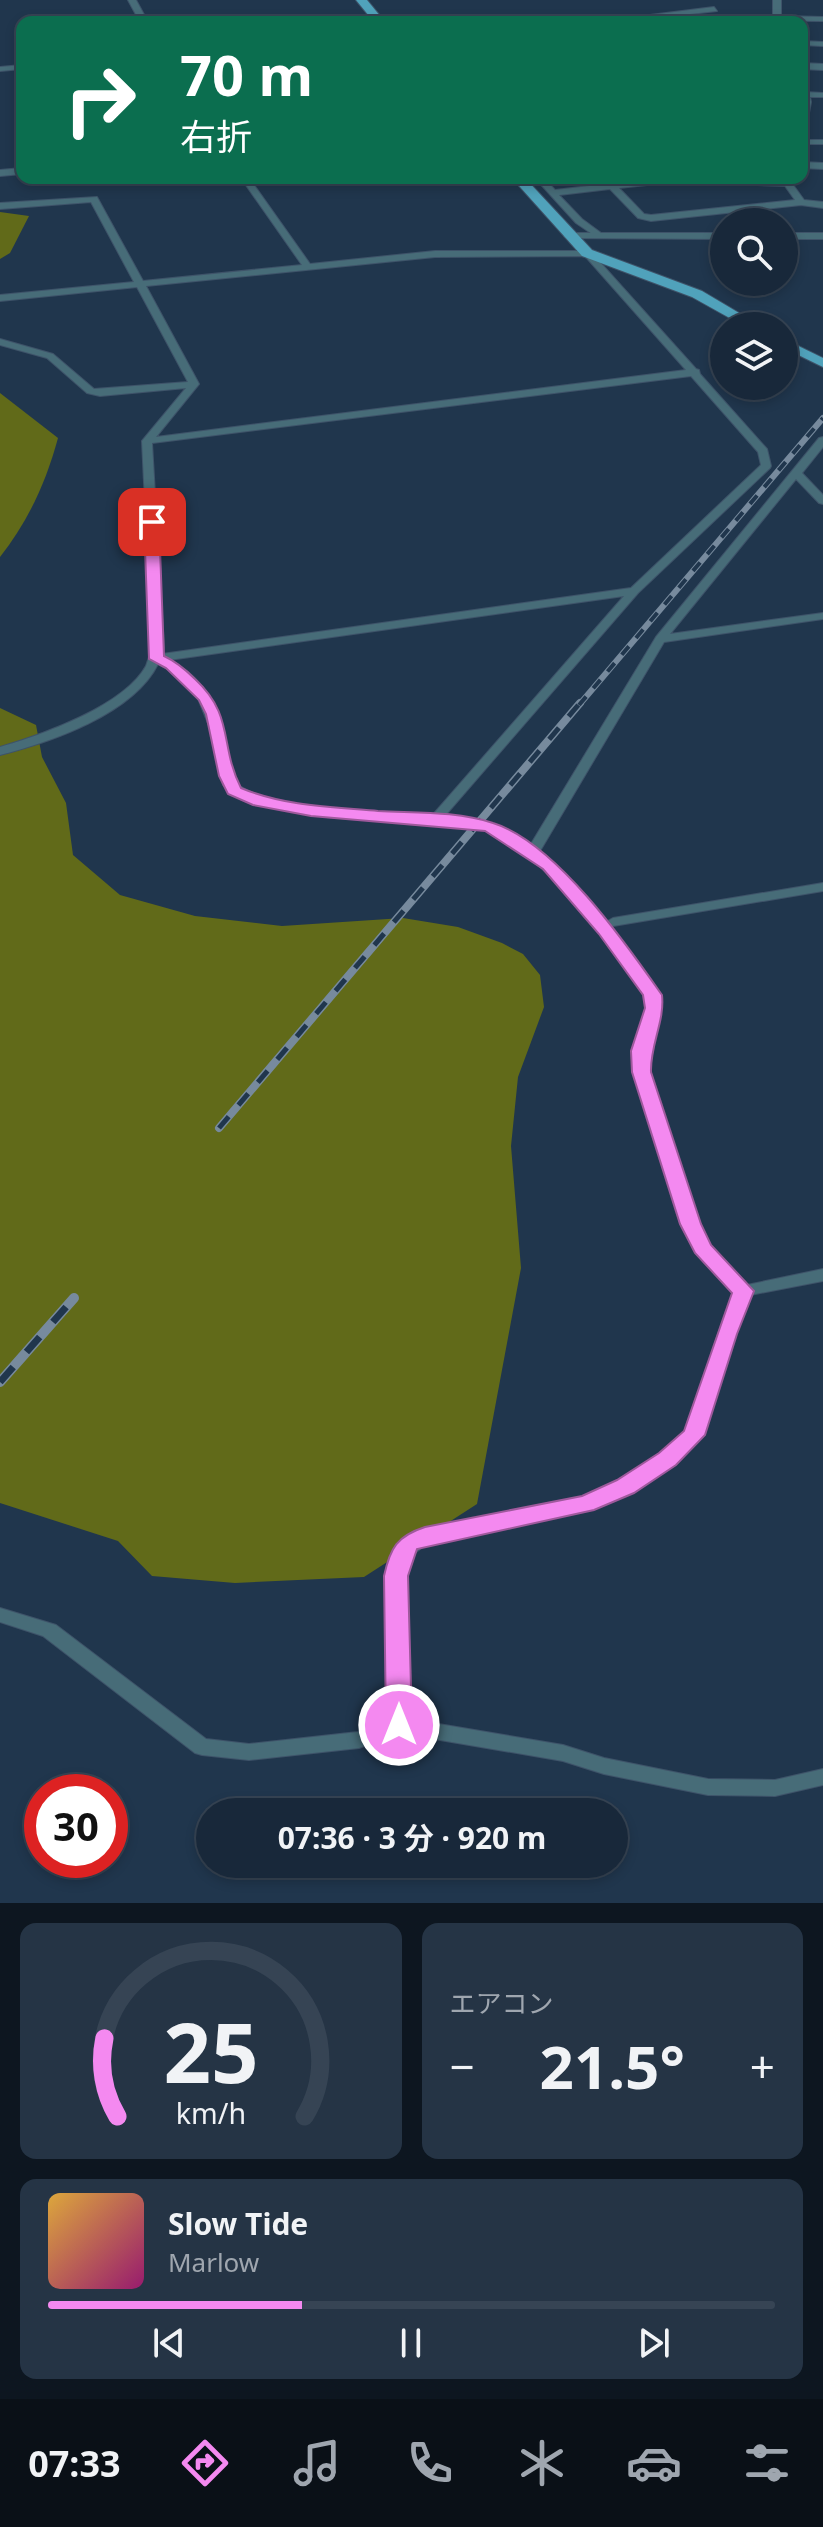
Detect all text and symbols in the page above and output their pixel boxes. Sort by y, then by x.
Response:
text: 70 m [180,36,313,112]
icon: right [48,48,152,152]
text: 右折 [180,112,252,161]
map controls [710,208,798,400]
button: search [710,208,798,296]
button: layers [710,312,798,400]
pin [118,488,186,556]
icon: arrive [130,500,174,544]
position arrow [357,1683,441,1767]
speed limit sign: 30 [24,1774,128,1878]
text: 07:36 · 3 分 · 920 m [278,1817,546,1858]
text: エアコン [450,1985,554,2021]
text: 25 [163,1994,258,2107]
text: 21.5° [540,2025,685,2107]
text: − [450,2036,475,2096]
text: + [750,2036,775,2096]
text: km/h [176,2093,246,2132]
text: Slow Tide [168,2203,308,2244]
text: Marlow [168,2244,259,2280]
icon: previous [147,2321,191,2365]
icon: pause [389,2321,433,2365]
icon: next [632,2321,676,2365]
icon: directions [177,2435,233,2491]
icon: music [289,2435,345,2491]
icon: phone [402,2435,458,2491]
icon: climate [514,2435,570,2491]
icon: car [626,2435,682,2491]
icon: filters [739,2435,795,2491]
text: 07:33 [28,2439,121,2488]

